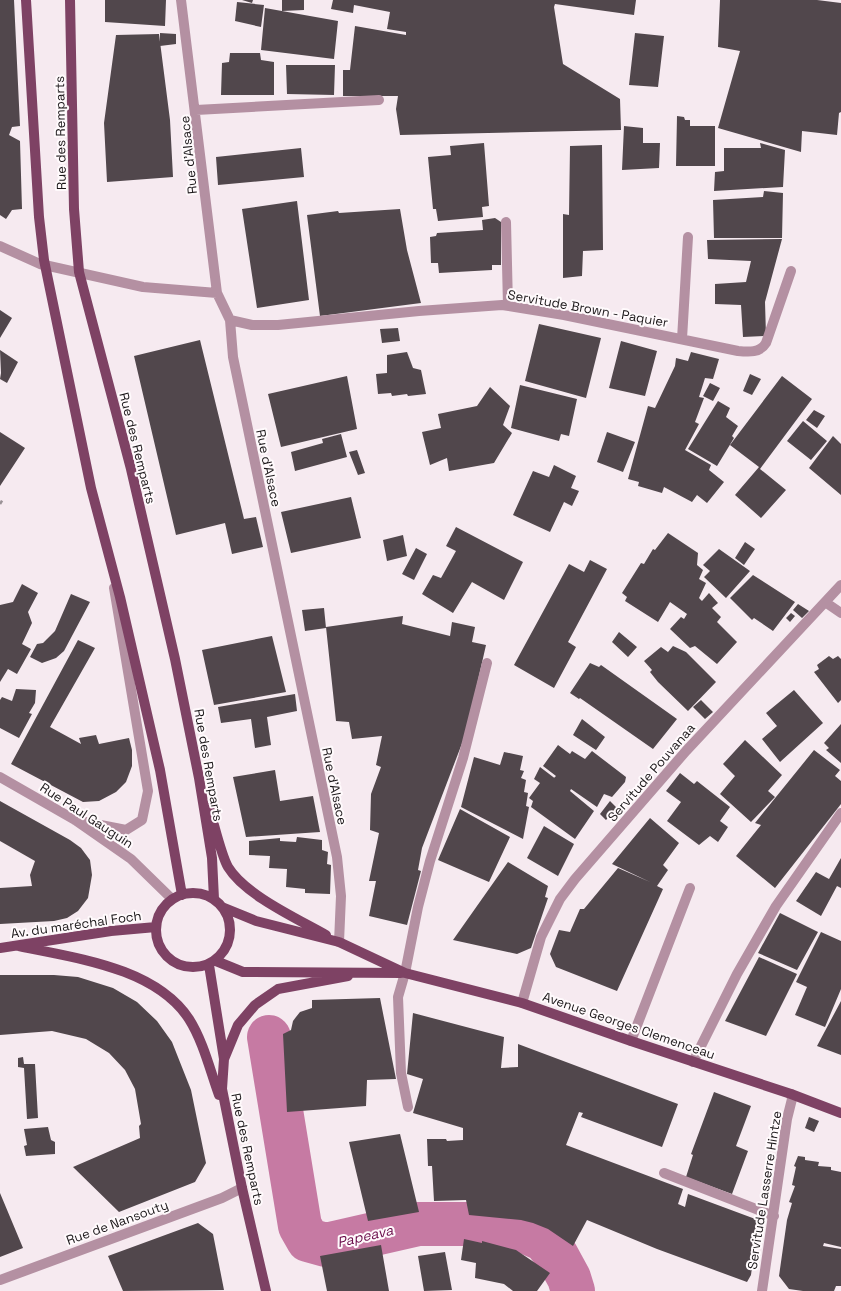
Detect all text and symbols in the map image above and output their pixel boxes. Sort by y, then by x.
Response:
street label: Rue des Remparts [51,76,70,190]
street label: Rue d'Alsace [176,115,201,195]
street label: Servitude Brown - Paquier [506,286,670,331]
street label: Rue des Remparts [115,391,160,506]
street label: Rue d'Alsace [252,428,285,508]
street label: Rue des Remparts [190,707,227,823]
street label: Servitude Pouvanaa [604,719,699,825]
street label: Rue d'Alsace [318,746,351,826]
street label: Rue Paul Gauguin [37,779,137,852]
street label: Av. du maréchal Foch [10,907,142,942]
street label: Avenue Georges Clemenceau [540,988,717,1063]
street label: Rue des Remparts [227,1092,268,1207]
street label: Servitude Lasserre Hintze [744,1110,785,1271]
street label: Rue de Nansouty [64,1196,171,1249]
water label: Papeava [335,1221,396,1251]

